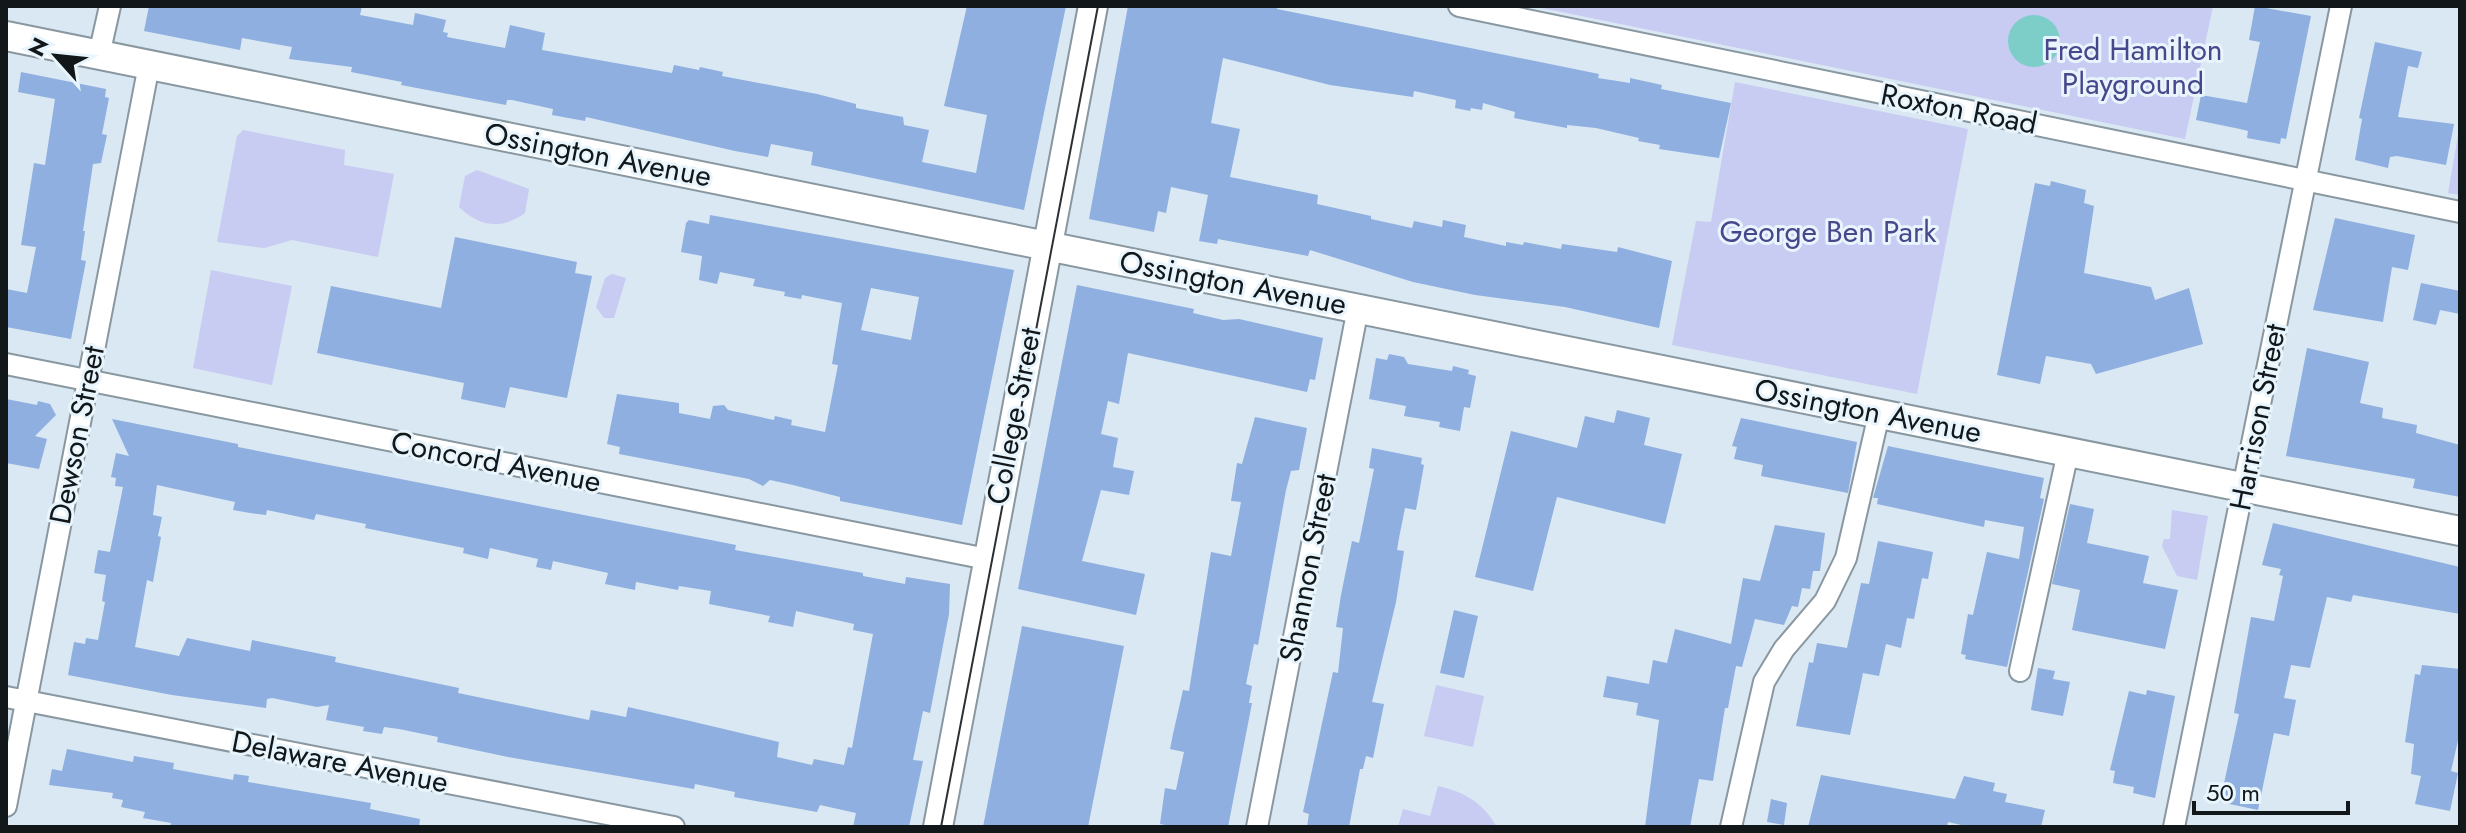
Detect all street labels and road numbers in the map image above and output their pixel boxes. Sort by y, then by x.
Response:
street label: Roxton Road [1877,72,2041,145]
street label: Ossington Avenue [481,111,715,198]
street label: Ossington Avenue [1116,239,1350,326]
street label: Harrison Street [2218,319,2297,514]
street label: College Street [975,323,1052,508]
street label: Dewson Street [38,341,115,528]
street label: Ossington Avenue [1751,367,1985,454]
street label: Concord Avenue [387,420,605,503]
street label: Shannon Street [1268,469,1347,666]
street label: Delaware Avenue [228,719,452,804]

